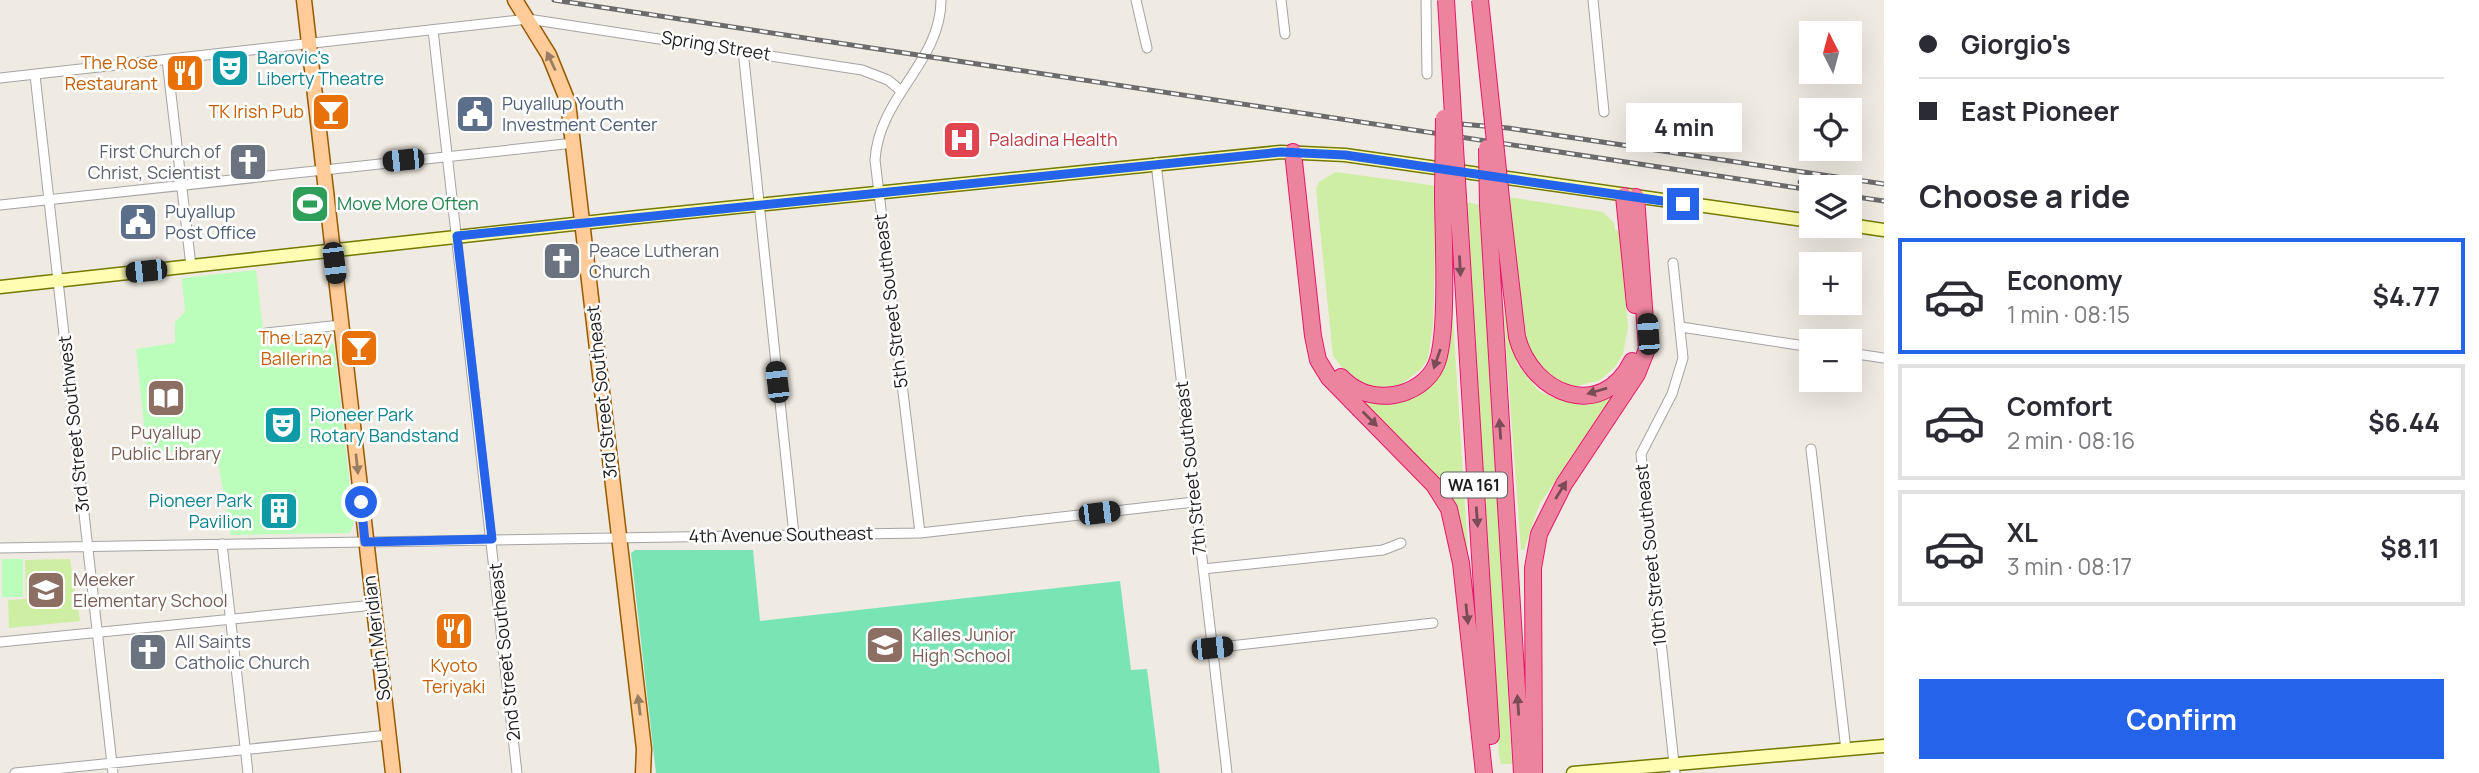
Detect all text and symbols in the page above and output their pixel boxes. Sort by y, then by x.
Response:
north arrow [1799,21,1862,84]
map controls [1799,21,1862,392]
street label: Spring Street [660,25,772,65]
text: Giorgio's [1961,26,2071,62]
place label: Barovic's Liberty Theatre [257,45,384,90]
theatre icon: Barovic's Liberty Theatre [209,47,251,89]
place label: The Rose Restaurant [65,50,158,95]
one-way arrow [545,51,557,71]
restaurant icon: The Rose Restaurant [164,52,206,94]
bar icon: TK Irish Pub [310,91,352,133]
place label: Puyallup Youth Investment Center [502,91,658,136]
public building icon: Puyallup Youth Investment Center [454,93,496,135]
text: East Pioneer [1961,93,2119,129]
button: locate [1799,98,1862,161]
place label: TK Irish Pub [208,99,304,123]
callout: 4 min [1625,102,1741,152]
text: 4 min [1654,111,1714,143]
hospital icon: Paladina Health [941,119,983,161]
place label: Paladina Health [989,127,1118,151]
place label: First Church of Christ, Scientist [88,139,222,184]
church icon: First Church of Christ, Scientist [227,141,269,183]
car [382,147,425,173]
text: Choose a ride [1919,174,2130,218]
button: layers [1799,175,1862,238]
sports icon: Move More Often [289,183,331,225]
route end [1667,188,1699,220]
place label: Move More Often [337,191,479,215]
place label: Puyallup Post Office [165,199,256,244]
public building icon: Puyallup Post Office [117,201,159,243]
street label: 5th Street Southeast [867,212,913,390]
place label: Peace Lutheran Church [589,238,719,283]
church icon: Peace Lutheran Church [541,240,583,282]
car [322,241,347,285]
button: + [1799,252,1862,315]
one-way arrow [1455,255,1466,277]
car [125,258,168,284]
text: Economy [2007,262,2122,298]
icon: car [1923,265,1986,328]
text: $4.77 [2373,278,2440,314]
text: 1 min · 08:15 [2007,298,2130,330]
street label: 3rd Street Southeast [580,304,622,480]
car [1637,312,1660,356]
place label: The Lazy Ballerina [259,325,333,370]
bar icon: The Lazy Ballerina [338,327,380,369]
button: − [1799,329,1862,392]
street label: 3rd Street Southwest [52,334,94,514]
one-way arrow [1431,349,1442,370]
car [765,360,790,404]
library icon: Puyallup Public Library [145,377,187,419]
street label: 7th Street Southeast [1169,380,1211,556]
one-way arrow [1586,386,1607,396]
text: Comfort [2007,388,2113,424]
icon: car [1923,391,1986,454]
place label: Pioneer Park Rotary Bandstand [310,402,459,447]
theatre icon: Pioneer Park Rotary Bandstand [262,404,304,446]
text: $6.44 [2368,404,2440,440]
one-way arrow [1361,410,1377,427]
one-way arrow [1494,418,1505,440]
place label: Puyallup Public Library [111,420,222,465]
text: 2 min · 08:16 [2007,424,2135,456]
one-way arrow [352,453,363,475]
street label: 10th Street Southeast [1628,463,1672,648]
road number: WA 161 [1441,472,1507,498]
one-way arrow [1554,480,1567,500]
route start [345,486,377,518]
place label: Pioneer Park Pavilion [149,488,253,533]
building icon: Pioneer Park Pavilion [258,490,300,532]
car [1077,500,1122,526]
one-way arrow [1471,506,1482,528]
text: XL [2007,514,2038,550]
icon: car [1923,517,1986,580]
street label: 4th Avenue Southeast [688,520,874,548]
text: $8.11 [2380,530,2440,566]
text: 3 min · 08:17 [2007,550,2132,582]
street label: 2nd Street Southeast [483,562,525,742]
place label: Meeker Elementary School [73,567,228,612]
school or university icon: Meeker Elementary School [25,569,67,611]
street label: South Meridian [356,574,396,702]
one-way arrow [1462,603,1473,625]
restaurant icon: Kyoto Teriyaki [433,610,475,652]
place label: Kalles Junior High School [912,622,1016,667]
school or university icon: Kalles Junior High School [864,624,906,666]
place label: All Saints Catholic Church [175,629,310,674]
church icon: All Saints Catholic Church [127,631,169,673]
car [1191,635,1234,661]
place label: Kyoto Teriyaki [423,653,485,698]
button: Confirm [1919,679,2444,759]
one-way arrow [633,694,644,716]
one-way arrow [1512,694,1523,716]

